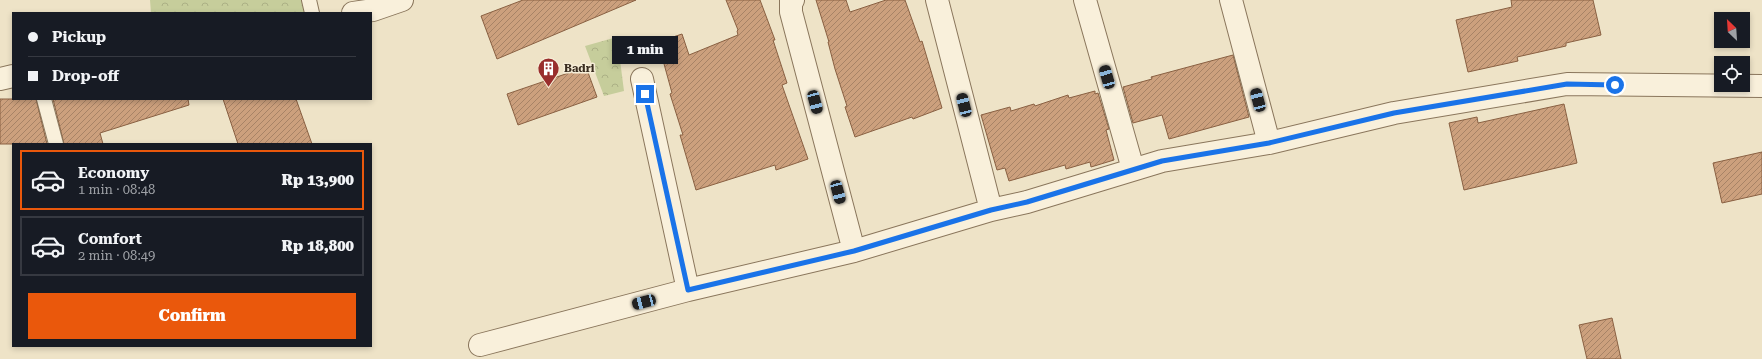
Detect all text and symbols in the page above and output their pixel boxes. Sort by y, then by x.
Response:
north arrow [1714,12,1750,48]
map controls [1714,12,1750,92]
text: Pickup [52,28,106,46]
callout: 1 min [612,36,678,64]
text: 1 min [627,42,663,57]
building icon: Badri [536,55,562,88]
button: locate [1714,56,1750,92]
place label: Badri [564,62,595,75]
car [1098,64,1116,90]
text: Drop-off [52,67,119,85]
route start [1606,76,1624,94]
route end [636,85,654,103]
car [1249,87,1267,113]
car [806,89,824,115]
car [955,92,973,118]
icon: car [30,162,66,198]
text: Economy [78,164,149,182]
text: Rp 13,900 [282,171,354,189]
car [829,179,847,205]
text: 1 min · 08:48 [78,182,155,197]
icon: car [30,228,66,264]
text: Comfort [78,230,142,248]
text: Rp 18,800 [282,237,354,255]
text: 2 min · 08:49 [78,248,155,263]
button: Confirm [28,293,356,339]
car [631,293,657,311]

